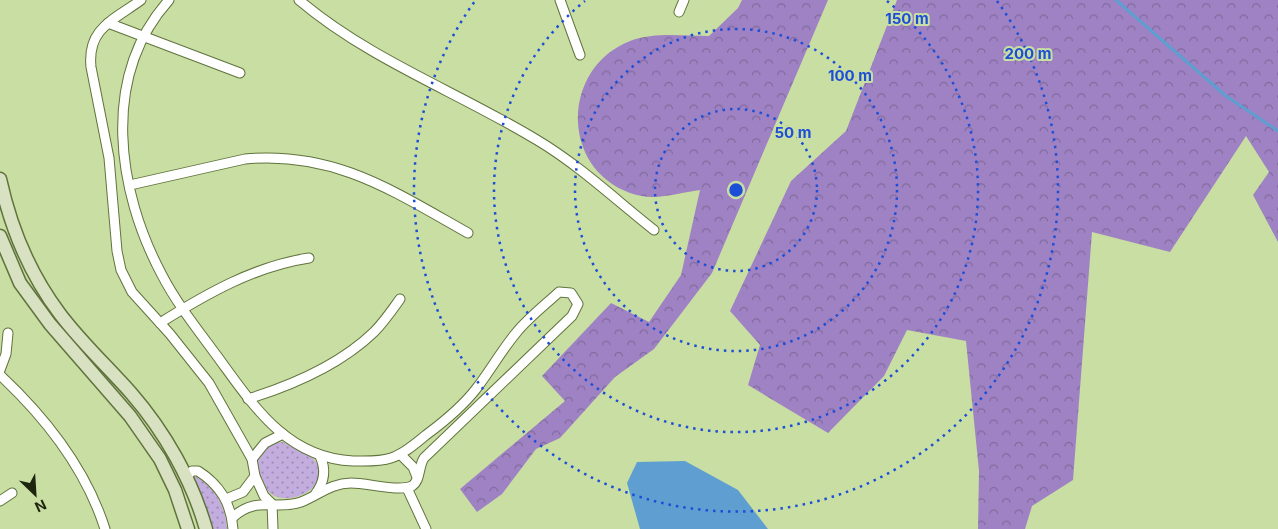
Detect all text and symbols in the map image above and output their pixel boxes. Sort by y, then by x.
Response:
text: 150 m [885,9,929,28]
text: 200 m [1005,44,1051,63]
text: 100 m [828,66,872,85]
text: 50 m [775,123,811,142]
centre of rings [727,181,745,199]
north arrow [10,469,60,519]
text: N [32,496,49,516]

